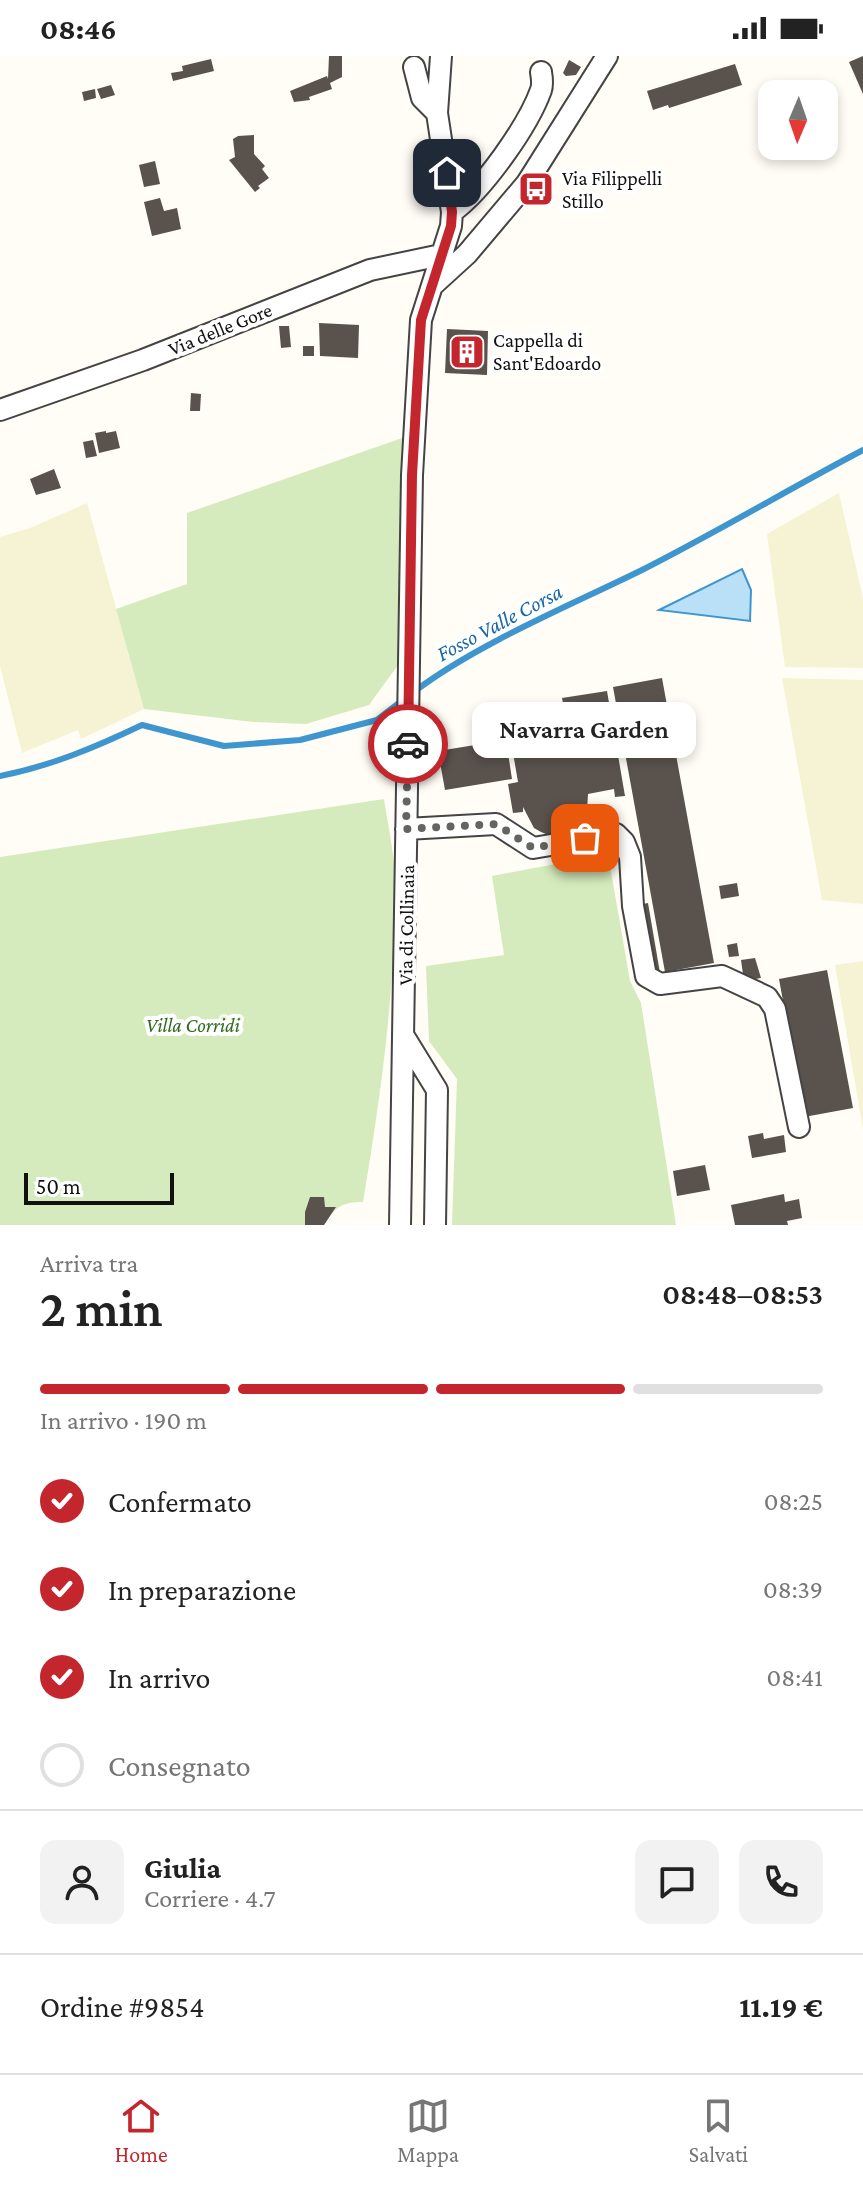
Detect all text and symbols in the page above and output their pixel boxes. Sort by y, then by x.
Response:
text: 08:46 [40,12,117,45]
north arrow [758,80,838,160]
map controls [758,80,838,160]
pin [413,139,481,207]
icon: home [425,151,469,195]
place label: Via Filippelli Stillo [562,167,662,212]
bus stop icon: Via Filippelli Stillo [517,170,555,208]
street label: Via delle Gore [165,298,275,360]
place label: Cappella di Sant'Edoardo [493,329,601,374]
building icon: Cappella di Sant'Edoardo [448,333,486,371]
water label: Fosso Valle Corsa [432,579,566,666]
callout: Navarra Garden [473,702,697,758]
courier [368,704,448,784]
text: Navarra Garden [499,715,669,744]
icon: car [386,722,430,766]
pin [551,804,619,872]
icon: bag [563,816,607,860]
street label: Via di Collinaia [394,864,418,986]
park label: Villa Corridi [146,1014,241,1036]
scale bar [24,1169,174,1205]
text: 50 m [36,1174,81,1199]
text: Arriva tra [40,1249,138,1278]
text: 08:48–08:53 [662,1277,823,1310]
text: 2 min [40,1279,163,1337]
text: In arrivo · 190 m [40,1406,207,1435]
icon: check [40,1479,84,1523]
text: Confermato [108,1485,252,1518]
text: 08:25 [764,1487,823,1516]
icon: check [40,1567,84,1611]
text: In preparazione [108,1573,296,1606]
text: 08:39 [763,1575,823,1604]
icon: check [40,1655,84,1699]
text: In arrivo [108,1661,210,1694]
text: 08:41 [766,1663,823,1692]
text: Consegnato [108,1749,251,1782]
button: person [40,1840,124,1924]
button: chat [635,1840,719,1924]
button: phone [739,1840,823,1924]
text: Giulia [144,1851,221,1884]
text: Corriere · 4.7 [144,1884,275,1913]
text: Ordine #9854 [40,1990,205,2023]
text: 11.19 € [739,1990,823,2023]
tab: Home [115,2094,168,2167]
tab: Mappa [397,2094,459,2167]
tab: Salvati [689,2094,748,2167]

